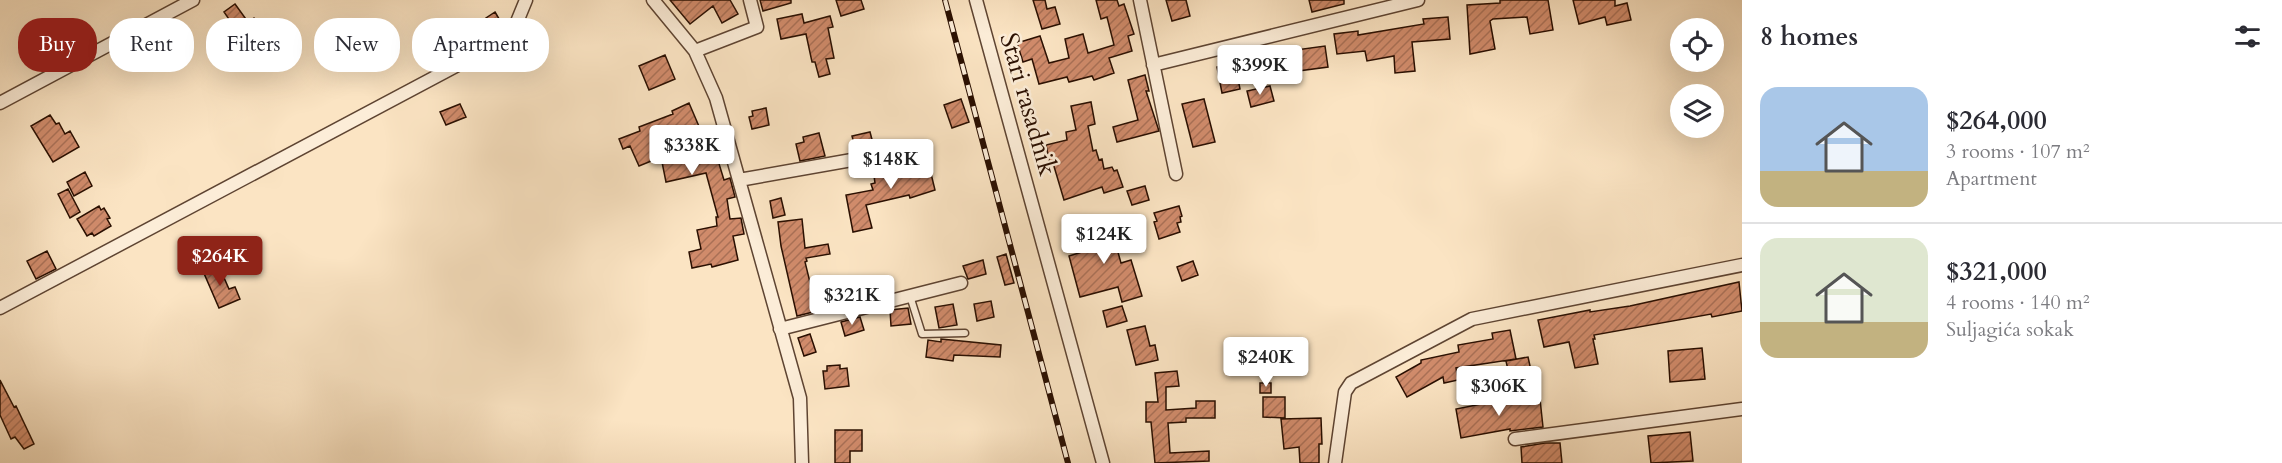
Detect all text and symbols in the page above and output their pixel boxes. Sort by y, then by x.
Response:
chip: Buy [18,18,97,72]
chip: Rent [109,18,194,72]
chip: Filters [206,18,302,72]
chip: New [314,18,400,72]
chip: Apartment [412,18,549,72]
map controls [1670,18,1724,138]
button: locate [1670,18,1724,72]
text: 8 homes [1760,19,1858,54]
icon: filters [2231,20,2264,53]
street label: Stari rasadnik [991,29,1066,180]
pin: $399K [1218,45,1302,96]
text: $399K [1231,51,1289,78]
button: layers [1670,84,1724,138]
text: $264,000 [1946,103,2047,138]
icon: home [1808,111,1880,183]
pin: $338K [650,125,734,176]
text: $338K [663,131,721,158]
text: 3 rooms · 107 m² [1946,138,2090,165]
pin: $148K [849,139,933,190]
text: $148K [862,145,920,172]
text: Apartment [1946,165,2037,192]
pin: $124K [1062,214,1146,265]
text: $124K [1075,220,1133,247]
pin: $264K [178,236,262,287]
text: $264K [191,242,249,269]
text: $321,000 [1946,254,2047,289]
icon: home [1808,262,1880,334]
pin: $321K [810,275,894,326]
text: $321K [823,281,881,308]
text: 4 rooms · 140 m² [1946,289,2090,316]
text: Suljagića sokak [1946,316,2074,343]
pin: $240K [1224,337,1308,388]
text: $240K [1237,343,1295,370]
pin: $306K [1457,366,1541,417]
text: $306K [1470,372,1528,399]

